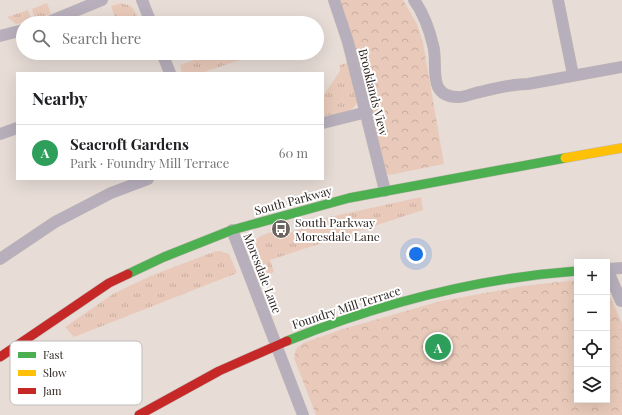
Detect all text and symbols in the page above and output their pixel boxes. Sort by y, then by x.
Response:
search box [16,16,324,60]
icon: search [30,27,52,49]
text: Search here [62,28,141,48]
street label: Brooklands View [355,47,393,138]
text: Nearby [32,87,87,109]
text: Seacroft Gardens [70,134,189,154]
text: A [41,144,49,161]
text: 60 m [279,144,308,161]
text: Park · Foundry Mill Terrace [70,154,229,171]
street label: South Parkway [252,182,334,218]
place label: South Parkway Moresdale Lane [295,214,380,244]
bus stop icon: South Parkway Moresdale Lane [270,218,292,240]
street label: Moresdale Lane [240,230,286,316]
your location [406,244,426,264]
map controls [574,259,610,403]
button: + [574,259,610,295]
street label: Foundry Mill Terrace [290,282,402,332]
button: − [574,295,610,331]
button: locate [574,331,610,367]
pin: A [425,332,451,362]
legend [10,341,142,405]
text: Fast [43,347,63,362]
text: Slow [43,365,67,380]
button: layers [574,367,610,403]
text: Jam [42,383,62,398]

